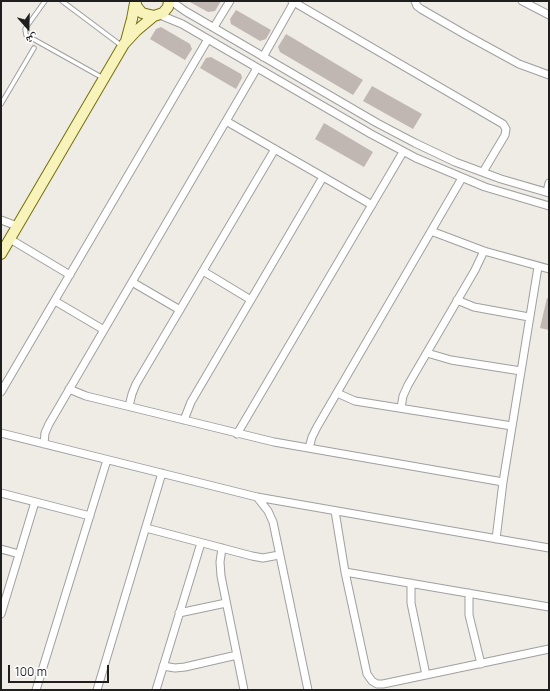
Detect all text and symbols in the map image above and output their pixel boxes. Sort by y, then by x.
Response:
north arrow [8,8,48,48]
text: ش [24,31,40,49]
scale bar [10,657,111,683]
text: 100 m [15,663,47,680]

